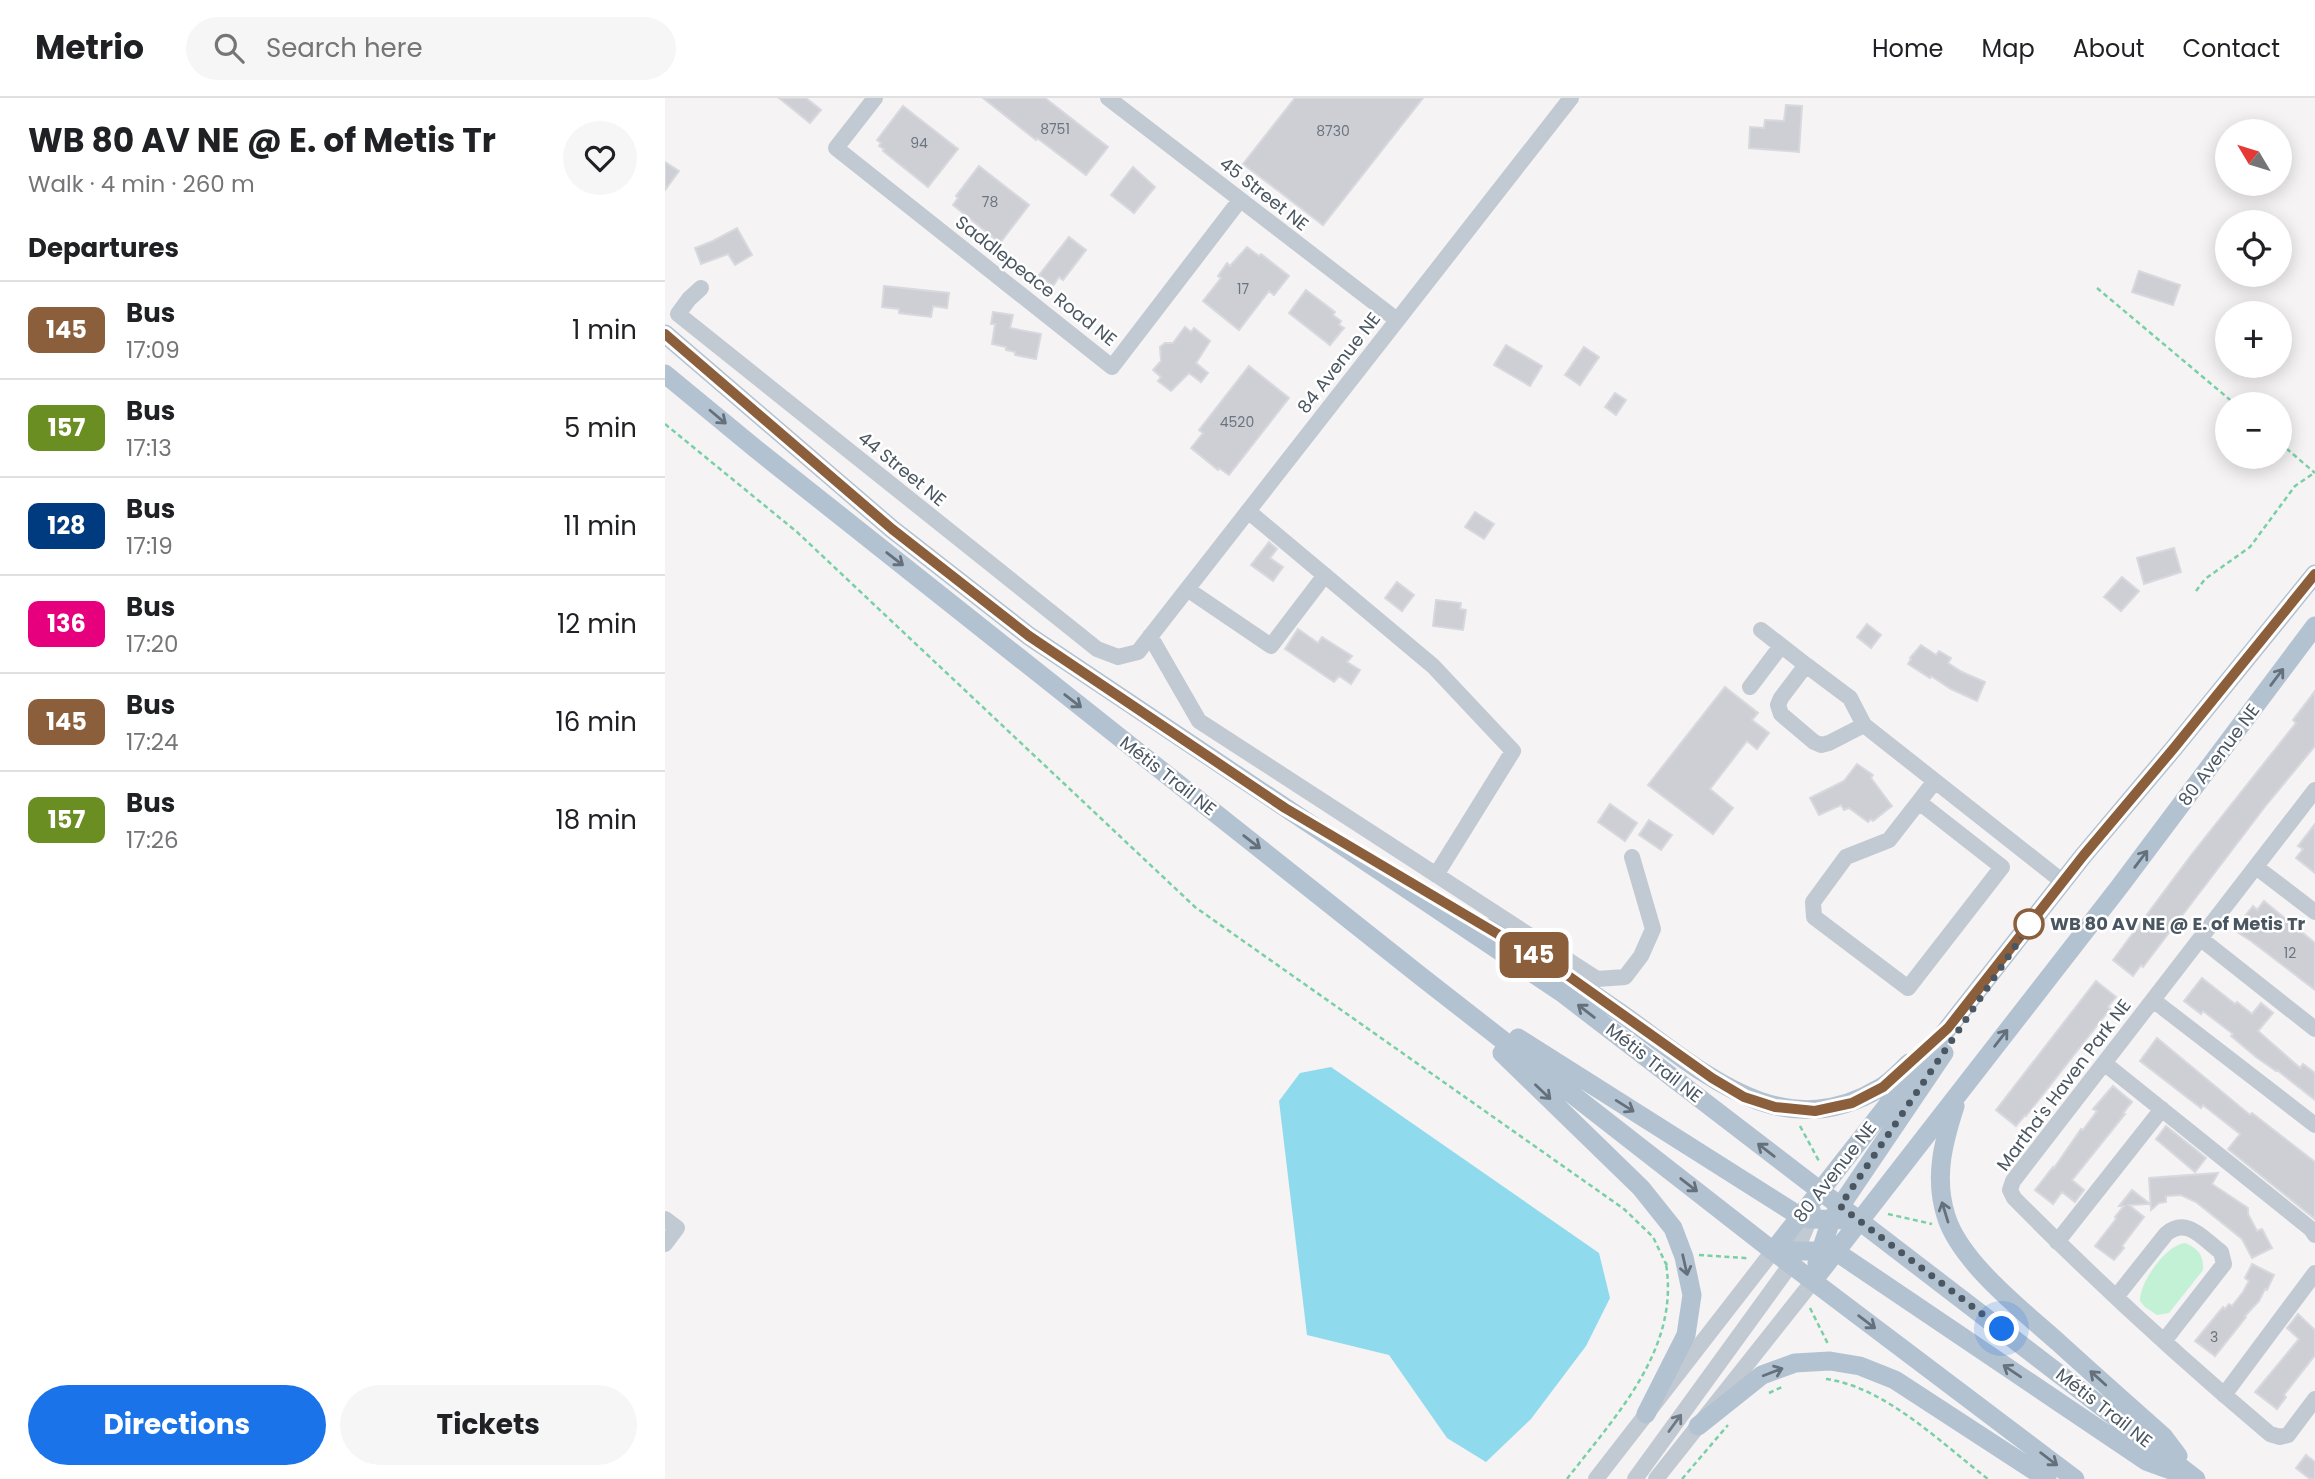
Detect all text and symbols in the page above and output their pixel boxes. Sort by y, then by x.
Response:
search box [186,17,676,80]
text: Metrio [35,24,144,71]
icon: search [210,29,248,67]
text: Search here [266,30,423,66]
text: Home [1872,32,1944,65]
text: Map [1982,32,2035,65]
text: About [2073,32,2144,65]
text: Contact [2182,32,2280,65]
text: WB 80 AV NE @ E. of Metis Tr [28,117,496,164]
house number: 8751 [1040,119,1070,139]
north arrow [2215,119,2293,196]
map controls [2215,119,2292,469]
button: heart [563,121,637,195]
house number: 8730 [1316,121,1350,141]
house number: 94 [910,133,928,153]
street label: 45 Street NE [1215,151,1314,236]
text: Walk · 4 min · 260 m [28,168,255,200]
house number: 78 [982,192,998,212]
street label: Saddlepeace Road NE [950,210,1122,352]
button: locate [2215,210,2292,287]
text: Departures [28,230,179,266]
house number: 17 [1237,279,1249,299]
text: Bus [126,295,175,331]
button: + [2215,301,2292,378]
street label: 84 Avenue NE [1291,307,1386,418]
text: 1 min [572,312,637,348]
text: 145 [46,313,87,346]
text: 17:09 [126,334,180,366]
button: − [2215,392,2292,469]
text: Bus [126,393,175,429]
one-way arrow [708,409,726,425]
text: 5 min [564,410,637,446]
text: 157 [48,411,85,444]
house number: 4520 [1220,412,1254,432]
street label: 44 Street NE [853,425,952,512]
text: 17:13 [126,432,172,464]
text: Bus [126,491,175,527]
text: 11 min [564,508,637,544]
text: 128 [47,509,86,542]
text: 17:19 [126,530,173,562]
one-way arrow [886,552,904,567]
text: Bus [126,589,175,625]
text: 12 min [557,606,637,642]
text: 136 [47,607,86,640]
text: 17:20 [126,628,179,660]
one-way arrow [2269,667,2284,686]
text: Bus [126,687,175,723]
one-way arrow [1064,693,1082,708]
street label: 80 Avenue NE [2172,699,2265,811]
text: 16 min [555,704,637,740]
text: 145 [46,705,87,738]
text: 17:24 [126,726,179,758]
street label: Métis Trail NE [1115,730,1222,821]
text: Bus [126,785,175,821]
text: 18 min [556,802,637,838]
text: 157 [48,803,85,836]
text: 17:26 [126,824,179,856]
one-way arrow [1242,834,1260,850]
one-way arrow [2133,850,2148,869]
marker: WB 80 AV NE @ E. of Metis Tr [2014,909,2044,939]
place label: WB 80 AV NE @ E. of Metis Tr [2050,911,2306,936]
line badge: 145 [1494,932,1574,978]
text: 145 [1514,938,1554,971]
house number: 12 [2284,943,2296,963]
street label: Martha's Haven Park NE [1991,994,2137,1176]
one-way arrow [1577,1004,1596,1018]
street label: Métis Trail NE [1601,1017,1708,1108]
one-way arrow [1994,1030,2009,1048]
one-way arrow [1534,1084,1551,1101]
one-way arrow [1615,1099,1635,1113]
street label: 80 Avenue NE [1787,1116,1882,1227]
one-way arrow [1758,1142,1776,1157]
one-way arrow [1679,1178,1698,1193]
one-way arrow [1938,1202,1951,1224]
one-way arrow [1679,1253,1693,1276]
your location [1984,1311,2019,1346]
one-way arrow [1857,1315,1876,1329]
house number: 3 [2210,1327,2218,1347]
street label: Métis Trail NE [2051,1362,2158,1453]
one-way arrow [1761,1364,1783,1377]
one-way arrow [2002,1364,2022,1378]
one-way arrow [2089,1370,2107,1386]
button: Directions [28,1385,326,1465]
button: Tickets [340,1385,637,1465]
one-way arrow [1668,1414,1682,1433]
one-way arrow [2039,1451,2058,1466]

